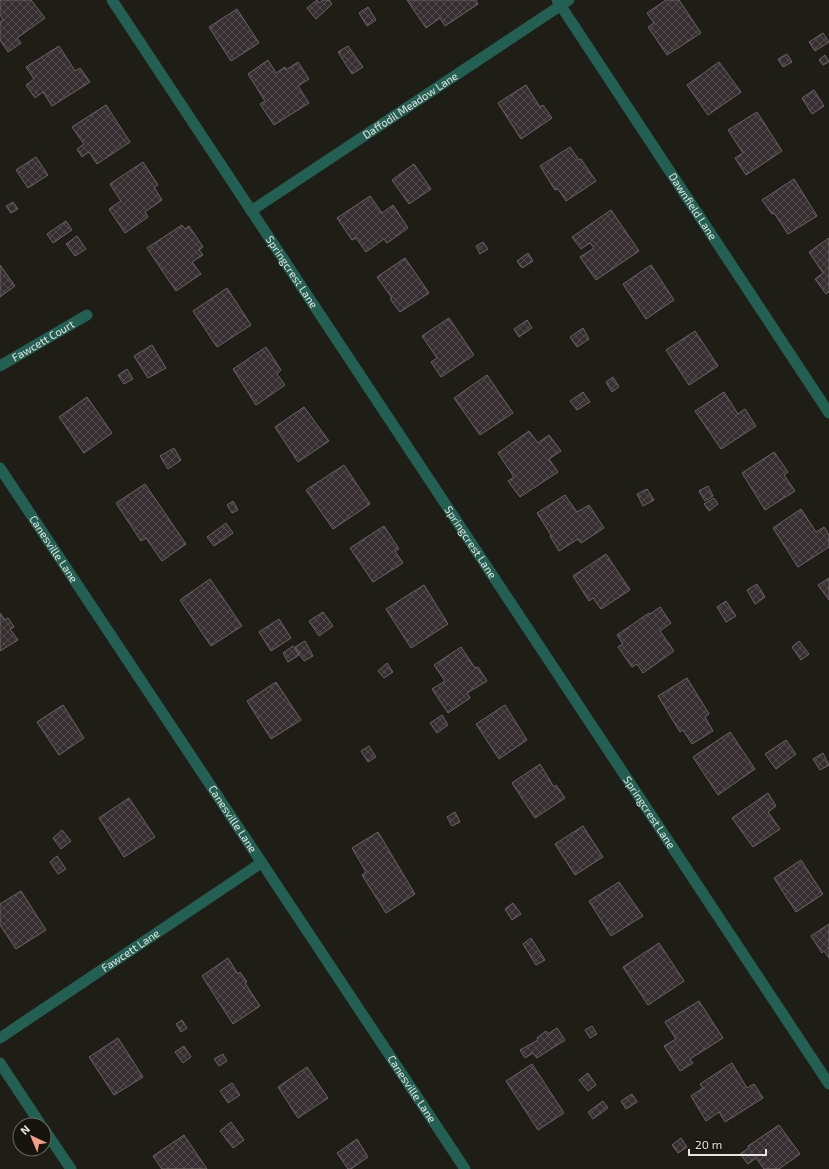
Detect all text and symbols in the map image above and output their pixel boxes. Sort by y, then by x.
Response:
street label: Daffodil Meadow Lane [360,69,460,141]
street label: Dawnfield Lane [667,170,720,242]
street label: Springcrest Lane [264,233,321,310]
street label: Fawcett Court [9,317,76,364]
street label: Springcrest Lane [442,503,500,581]
street label: Canesville Lane [27,513,81,585]
street label: Springcrest Lane [621,773,678,851]
street label: Canesville Lane [206,783,260,855]
street label: Fawcett Lane [99,926,162,974]
street label: Canesville Lane [385,1053,439,1125]
north arrow [12,1117,52,1157]
text: N [17,1122,32,1137]
scale bar [689,1131,766,1157]
text: 20 m [695,1137,722,1151]

